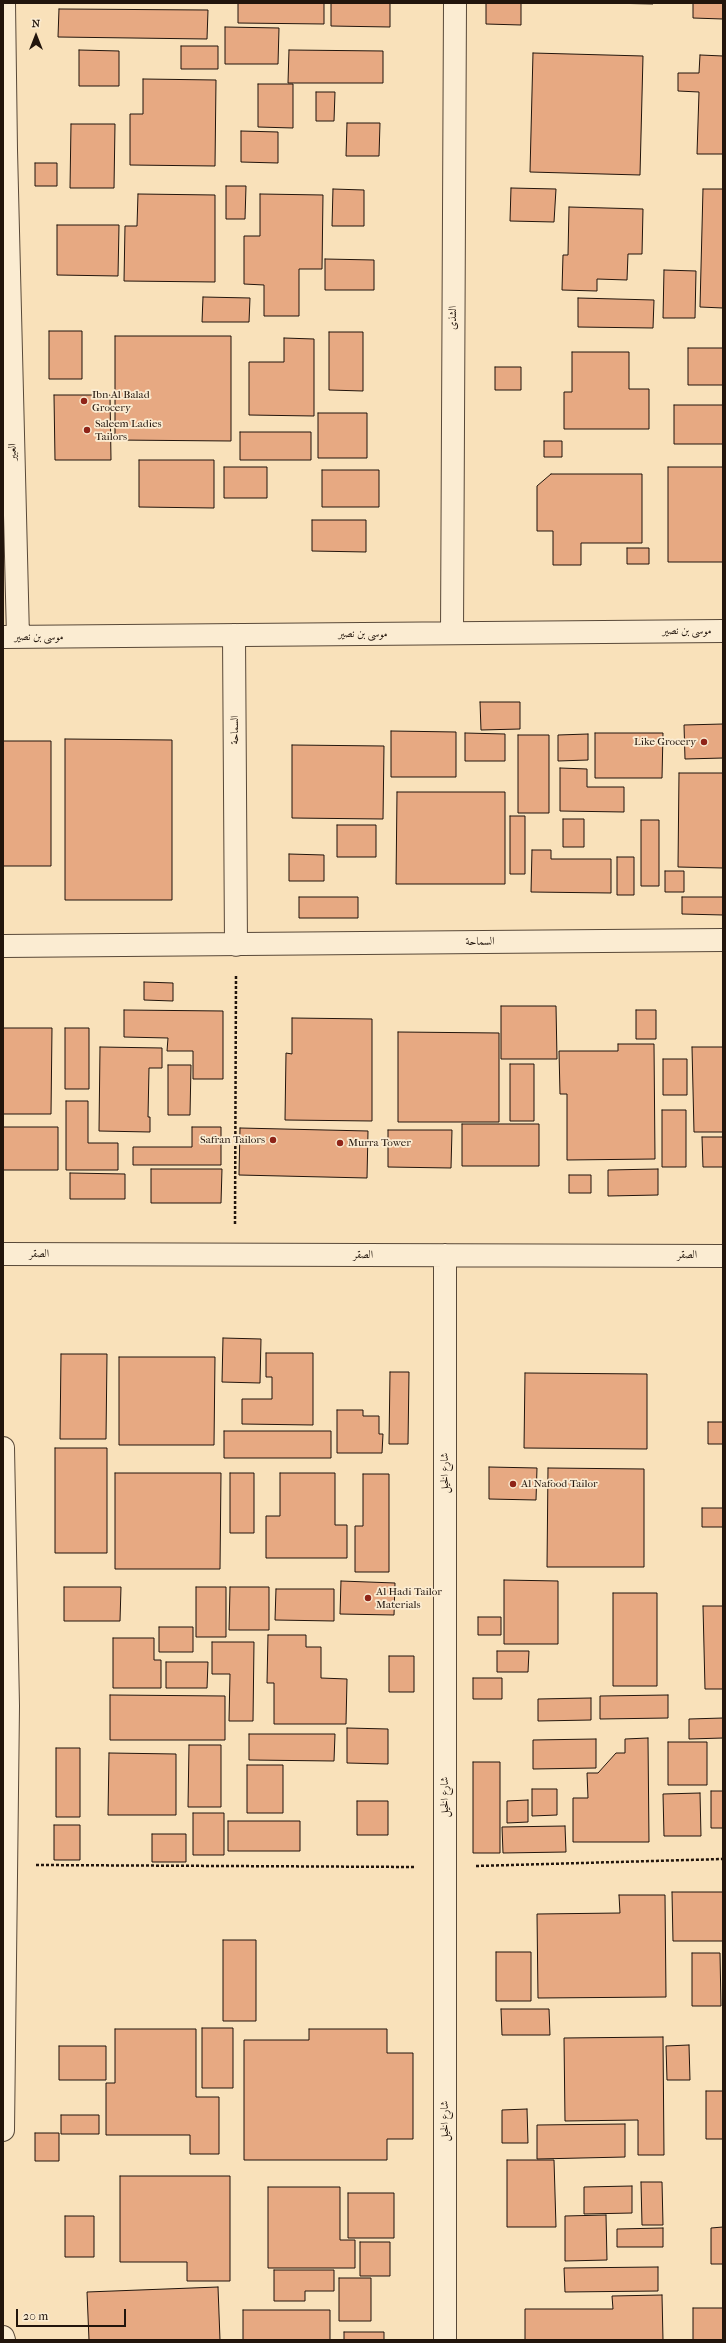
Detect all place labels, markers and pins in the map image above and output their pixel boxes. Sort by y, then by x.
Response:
place label: Ibn Al Balad Grocery [92,388,150,414]
marker: Ibn Al Balad Grocery [79,396,89,406]
place label: Saleem Ladies Tailors [95,417,162,443]
marker: Saleem Ladies Tailors [82,425,92,435]
place label: Like Grocery [634,735,696,749]
marker: Like Grocery [699,737,709,747]
place label: Safran Tailors [200,1133,265,1147]
marker: Safran Tailors [268,1135,278,1145]
place label: Murra Tower [348,1136,411,1150]
marker: Murra Tower [335,1138,345,1148]
place label: Al Nafood Tailor [521,1477,598,1491]
marker: Al Nafood Tailor [508,1479,518,1489]
place label: Al Hadi Tailor Materials [376,1585,442,1611]
marker: Al Hadi Tailor Materials [363,1593,373,1603]

